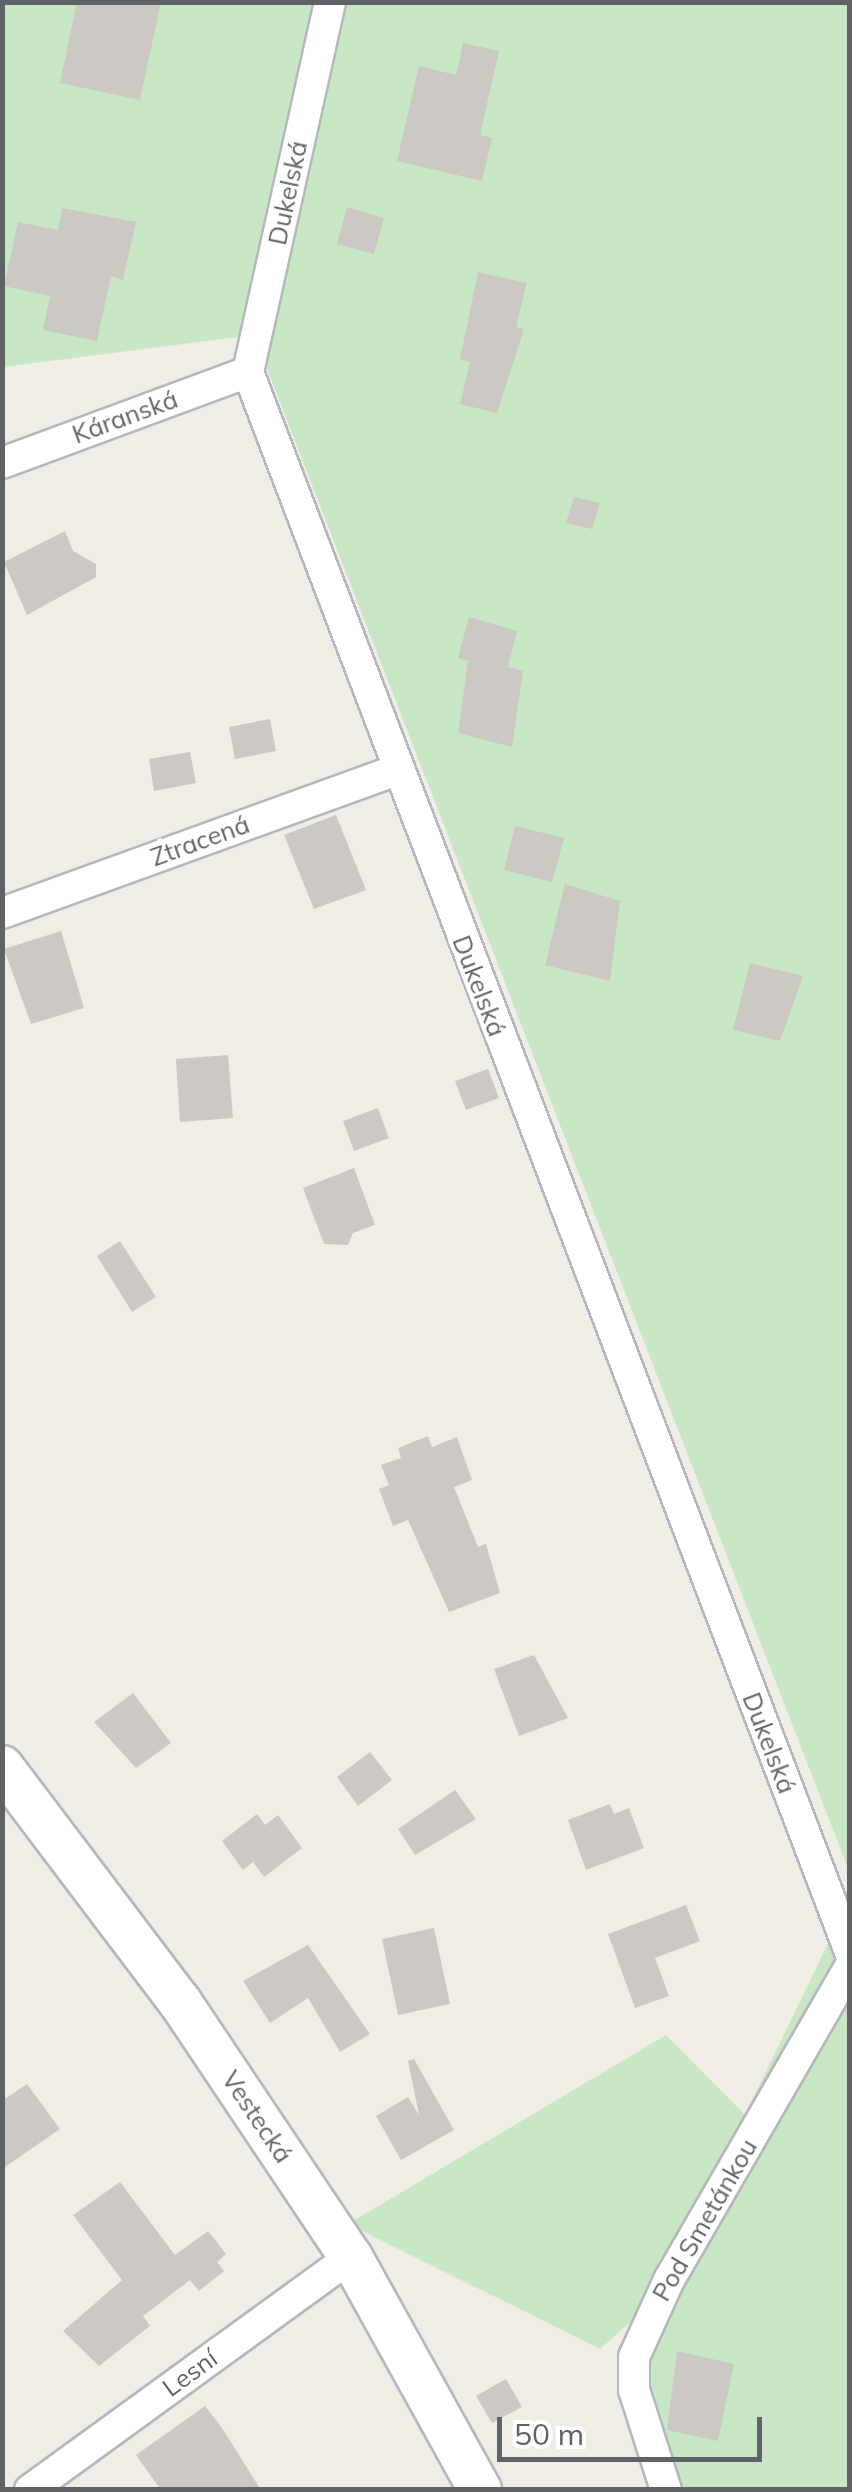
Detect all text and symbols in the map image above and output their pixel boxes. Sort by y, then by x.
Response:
street label: Dukelská [262,138,314,248]
street label: Káranská [68,384,182,450]
street label: Ztracená [147,809,253,873]
street label: Dukelská [446,931,512,1041]
street label: Dukelská [736,1688,802,1798]
street label: Vestecká [215,2065,299,2169]
street label: Pod Smetánkou [646,2134,764,2306]
street label: Lesní [157,2343,223,2403]
scale bar [502,2397,767,2459]
text: 50 m [514,2415,584,2453]

